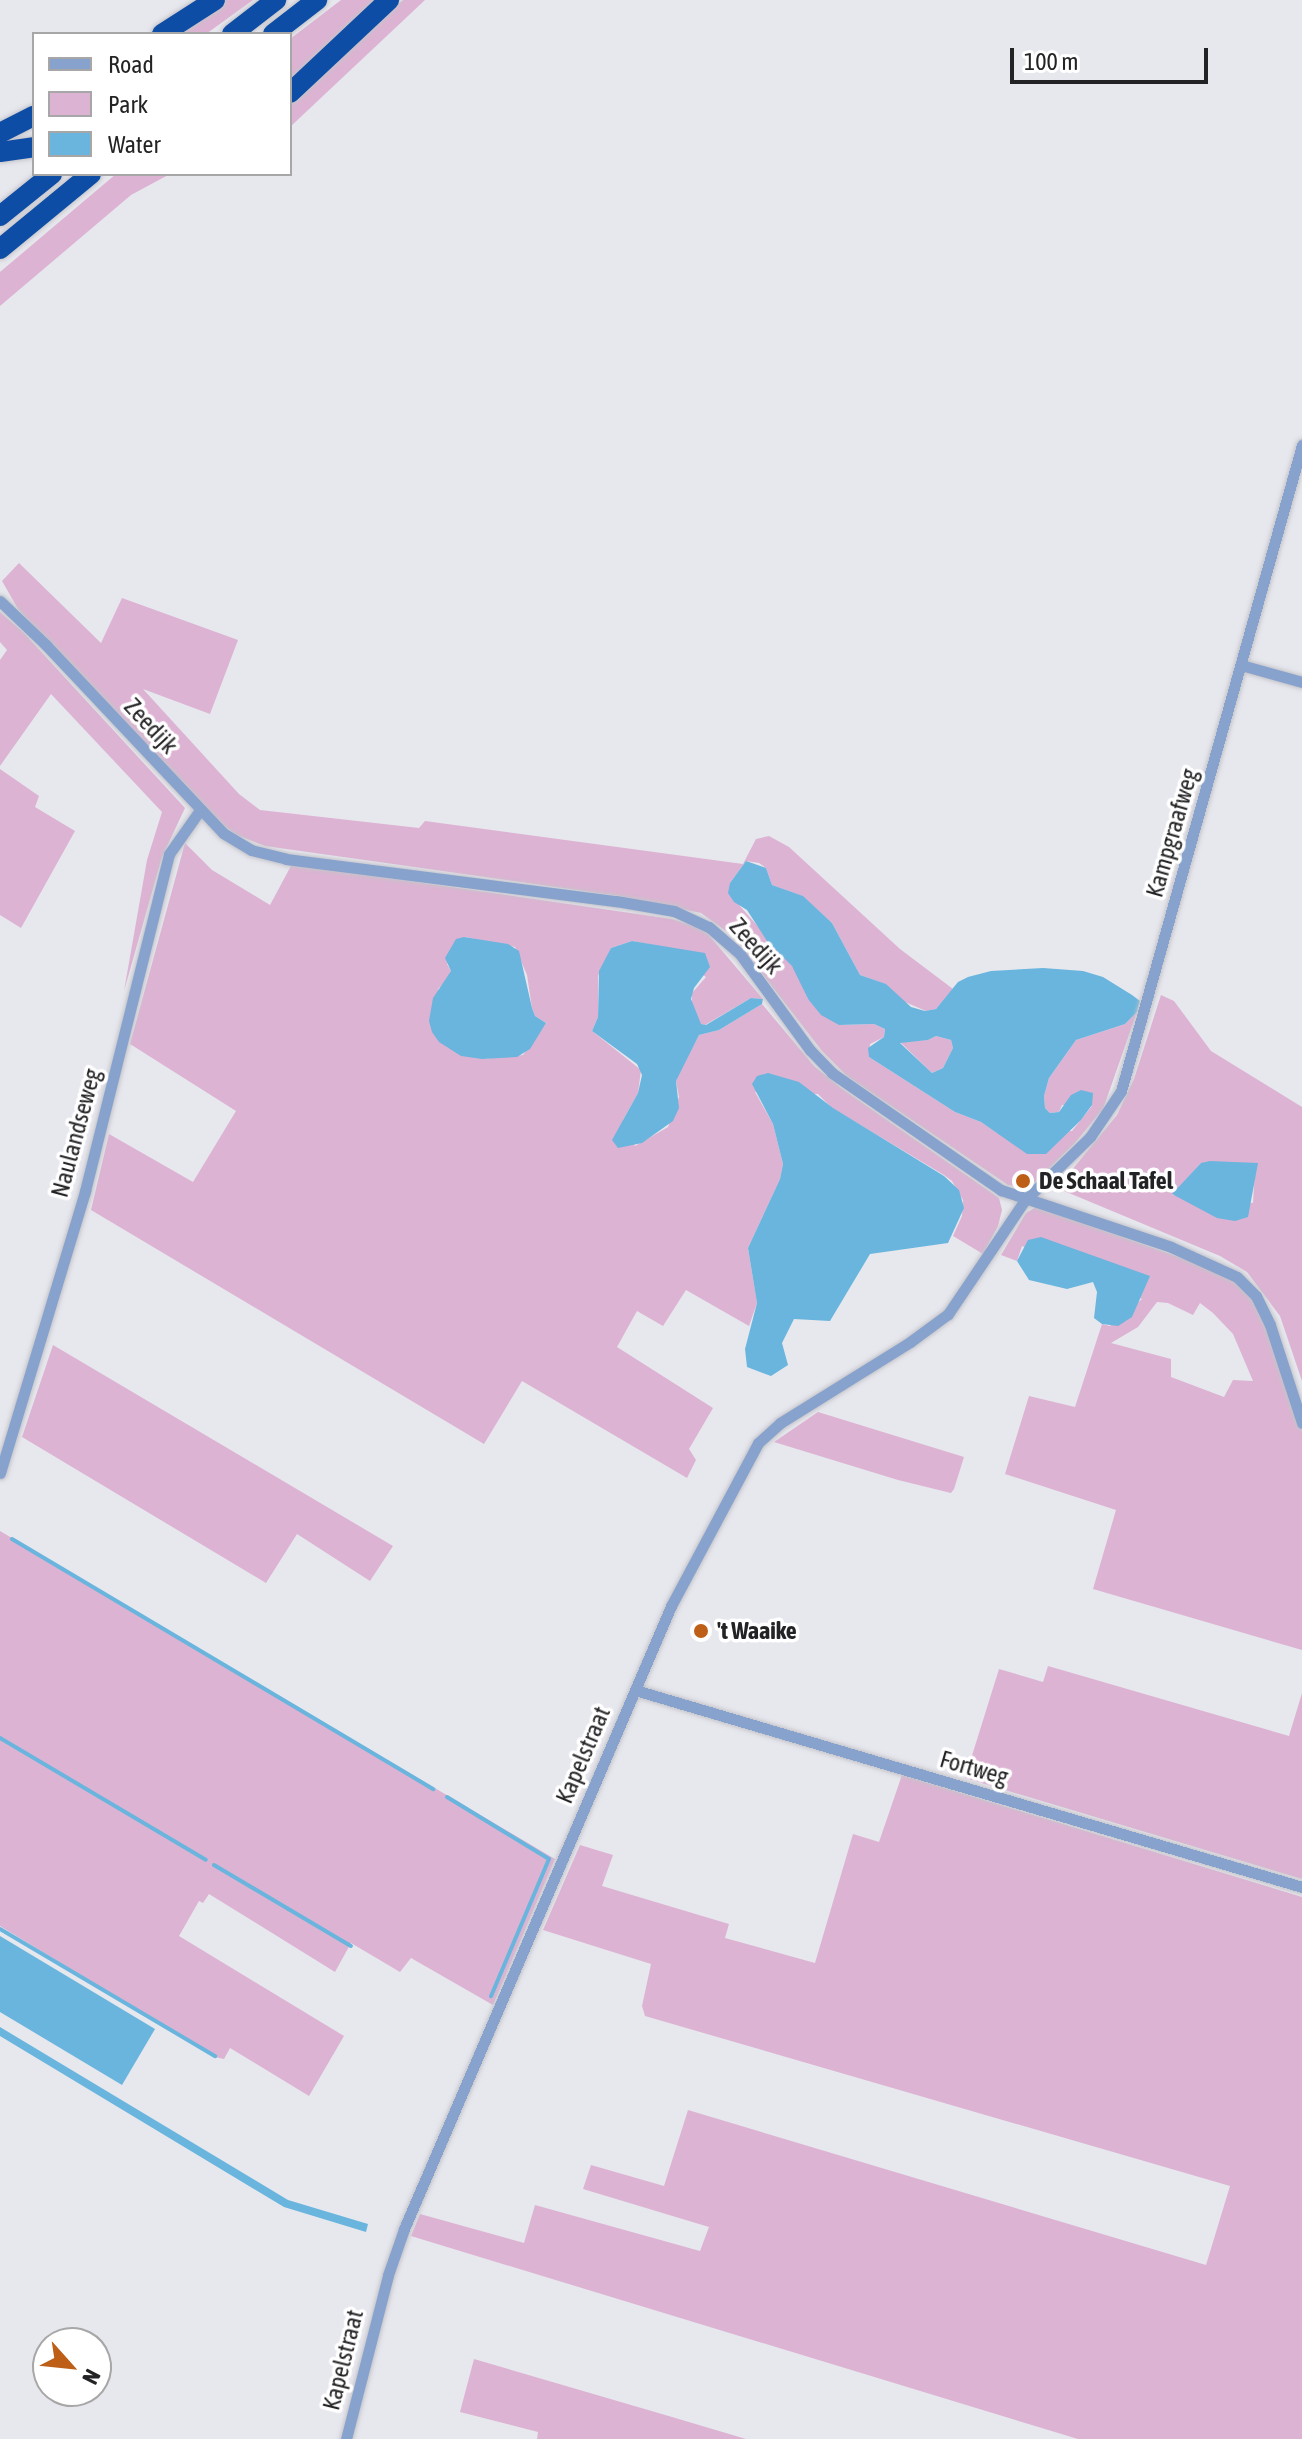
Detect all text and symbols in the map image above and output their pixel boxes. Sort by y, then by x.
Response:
legend [32,32,292,176]
scale bar [1014,32,1212,82]
text: 100 m [1024,48,1078,75]
text: Road [108,51,154,78]
text: Park [108,91,148,118]
text: Water [108,131,161,158]
street label: Zeedijk [118,692,184,760]
street label: Kampgraafweg [1140,765,1204,901]
street label: Zeedijk [723,912,789,980]
street label: Naulandseweg [45,1066,107,1200]
place label: De Schaal Tafel [1039,1167,1173,1195]
marker: De Schaal Tafel [1014,1172,1032,1190]
place label: 't Waaike [717,1617,797,1645]
marker: 't Waaike [692,1622,710,1640]
street label: Kapelstraat [550,1702,616,1808]
street label: Fortweg [937,1745,1011,1791]
street label: Kapelstraat [317,2307,369,2413]
north arrow [32,2327,112,2407]
text: N [77,2365,106,2389]

